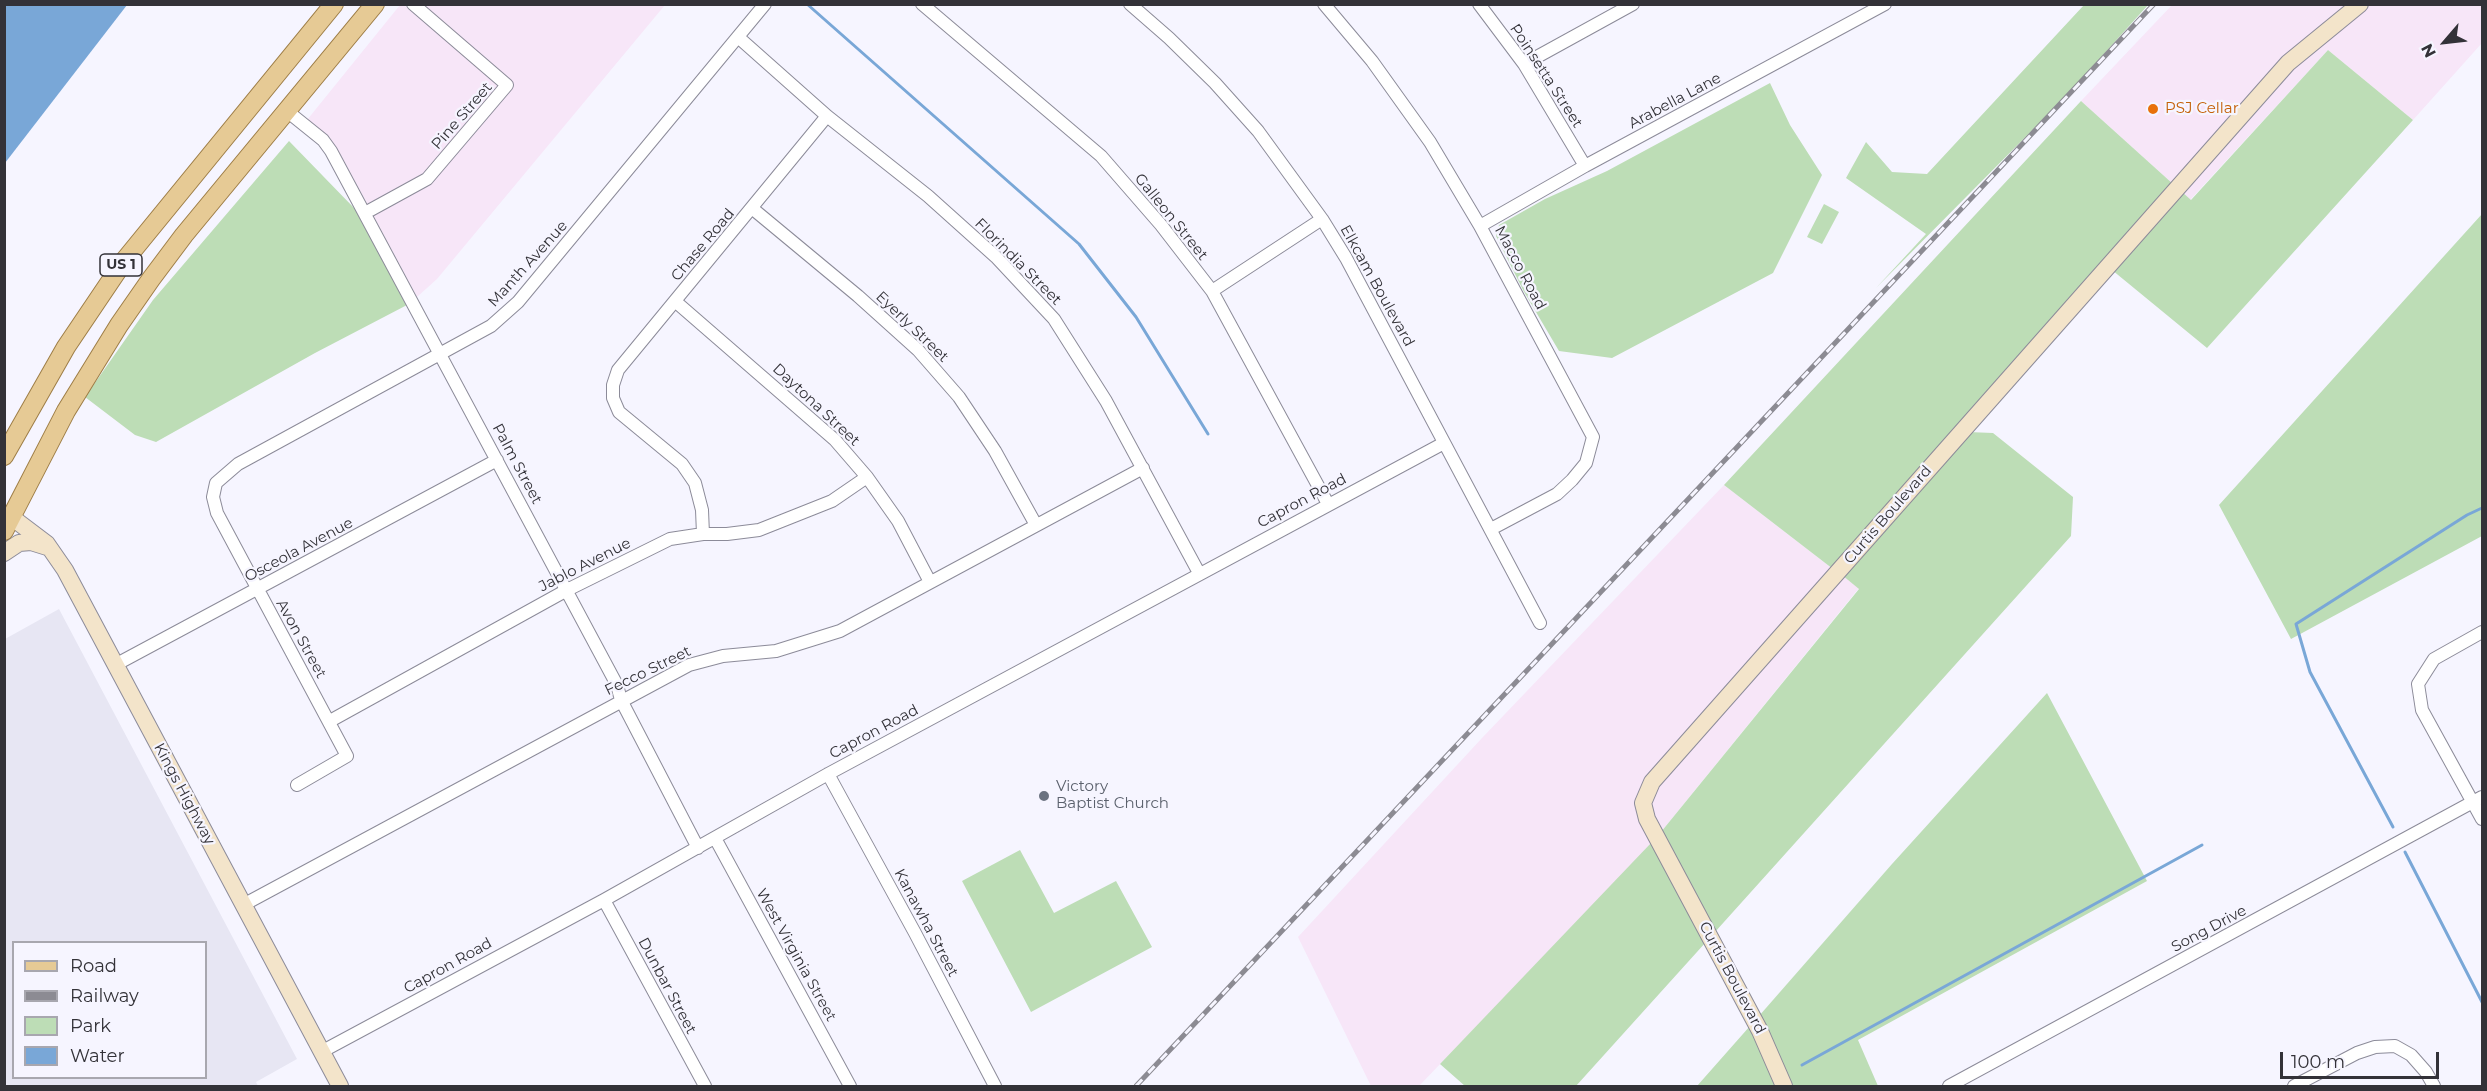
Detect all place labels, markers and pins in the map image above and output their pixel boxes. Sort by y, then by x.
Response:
place label: PSJ Cellar [2165,100,2239,118]
marker: PSJ Cellar [2146,102,2160,116]
place label: Victory Baptist Church [1056,778,1169,813]
marker: Victory Baptist Church [1037,789,1051,803]

